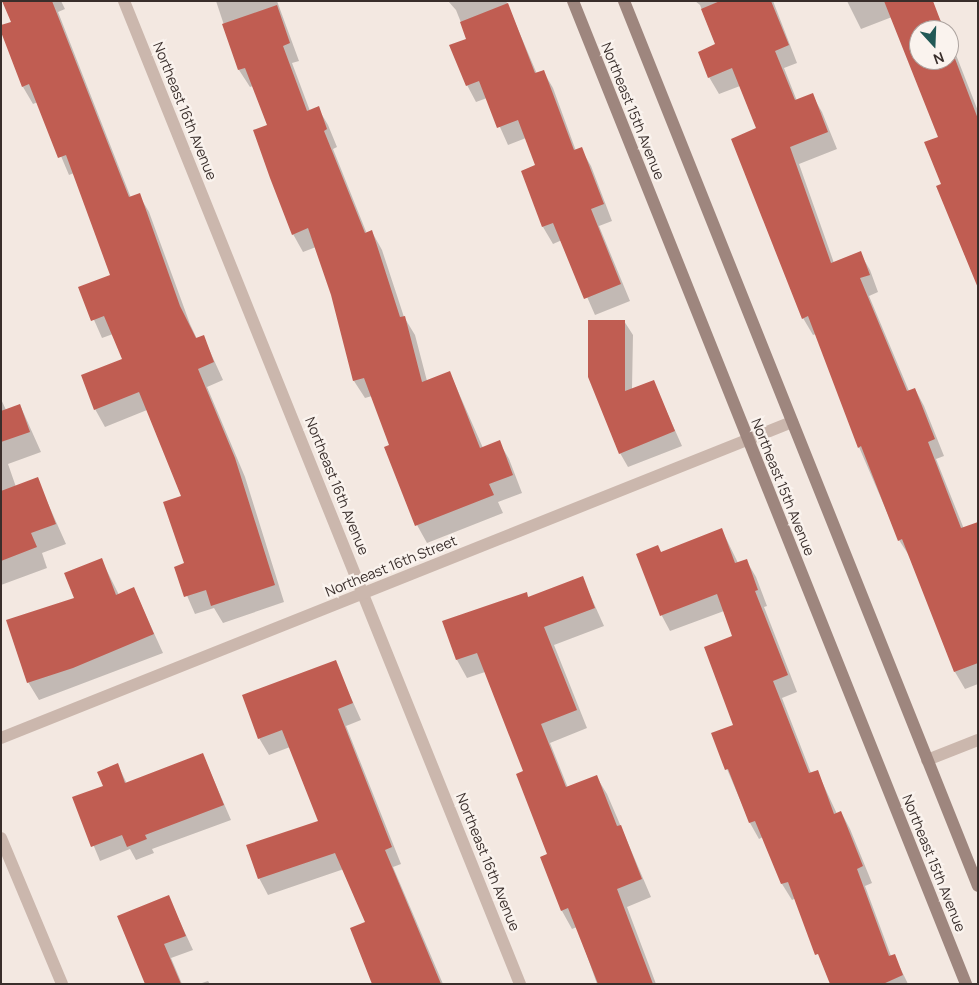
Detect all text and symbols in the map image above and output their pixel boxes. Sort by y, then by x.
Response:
north arrow [909,20,959,70]
street label: Northeast 16th Avenue [150,40,220,182]
street label: Northeast 15th Avenue [598,40,668,182]
text: N [931,48,947,69]
street label: Northeast 16th Avenue [302,415,372,557]
street label: Northeast 15th Avenue [748,416,818,558]
street label: Northeast 16th Street [323,532,459,600]
street label: Northeast 16th Avenue [453,791,523,933]
street label: Northeast 15th Avenue [899,792,969,934]

